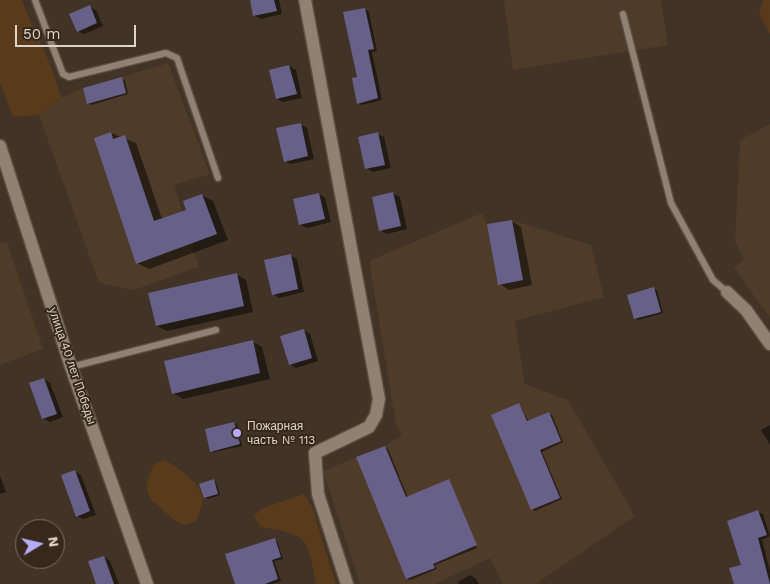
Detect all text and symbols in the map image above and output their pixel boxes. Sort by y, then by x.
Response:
scale bar [18,15,139,47]
text: 50 m [23,25,60,43]
street label: улица 40 лет Победы [45,306,99,426]
place label: Пожарная часть № 113 [247,419,315,447]
marker: Пожарная часть № 113 [231,427,243,439]
north arrow [15,519,65,569]
text: N [45,535,63,548]

